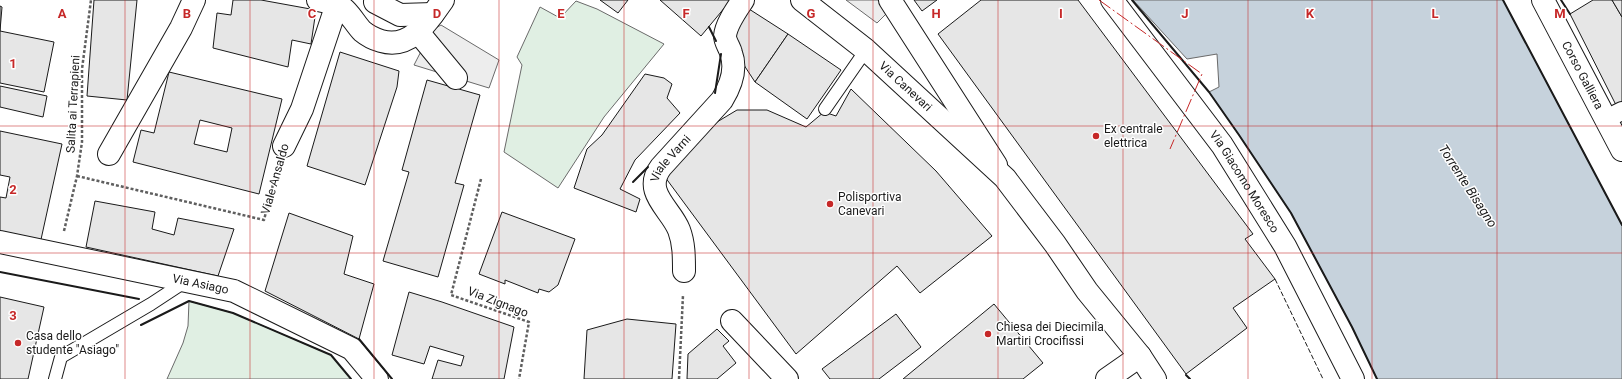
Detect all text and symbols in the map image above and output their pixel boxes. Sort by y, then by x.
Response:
text: A [58,6,67,21]
text: B [183,6,191,21]
text: C [308,6,317,21]
text: D [433,6,441,21]
text: E [557,6,565,21]
text: F [682,6,690,21]
text: G [807,6,816,21]
text: H [931,6,941,21]
text: I [1059,6,1063,21]
text: J [1181,6,1189,21]
text: K [1306,6,1315,21]
text: L [1431,6,1439,21]
text: M [1554,6,1566,21]
street label: Corso Galliera [1559,39,1606,112]
street label: Salita ai Terrapieni [63,55,83,153]
text: 1 [9,56,17,71]
street label: Via Canevari [876,59,935,114]
place label: Ex centrale elettrica [1104,122,1163,150]
street label: Via Giacomo Moresco [1207,128,1282,235]
marker: Ex centrale elettrica [1091,131,1101,141]
street label: Viale Varni [648,132,694,183]
street label: Viale Ansaldo [258,142,292,216]
water label: Torrente Bisagno [1436,142,1500,230]
text: 2 [9,182,17,197]
place label: Polisportiva Canevari [838,190,901,218]
marker: Polisportiva Canevari [825,199,835,209]
street label: Via Asiago [171,271,230,297]
street label: Via Zignago [466,284,530,320]
text: 3 [9,308,17,323]
place label: Chiesa dei Diecimila Martiri Crocifissi [996,320,1104,348]
place label: Casa dello studente "Asiago" [26,329,119,357]
marker: Chiesa dei Diecimila Martiri Crocifissi [983,329,993,339]
marker: Casa dello studente "Asiago" [13,338,23,348]

